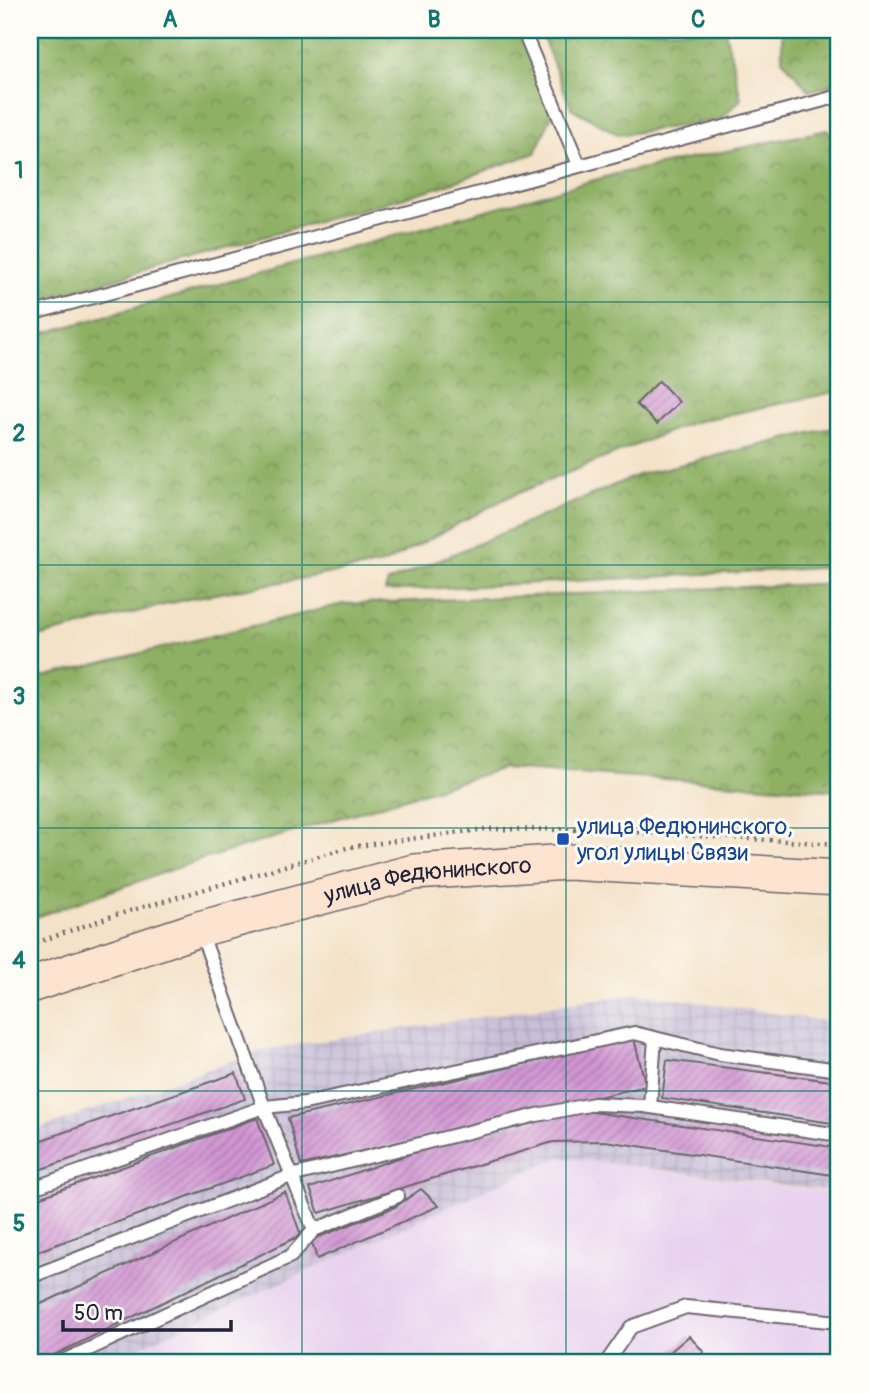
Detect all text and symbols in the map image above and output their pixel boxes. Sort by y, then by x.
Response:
text: A [163,5,178,34]
text: B [427,5,441,34]
text: C [691,5,705,34]
text: 1 [15,156,24,185]
text: 2 [13,419,26,448]
text: 3 [13,682,25,711]
place label: улица Федюнинского, угол улицы Связи [576,812,793,867]
marker: улица Федюнинского, угол улицы Связи [555,831,571,847]
street label: улица Федюнинского [320,850,532,910]
text: 4 [12,946,26,975]
text: 5 [13,1209,25,1238]
scale bar [63,1288,231,1332]
text: 50 m [74,1300,123,1327]

